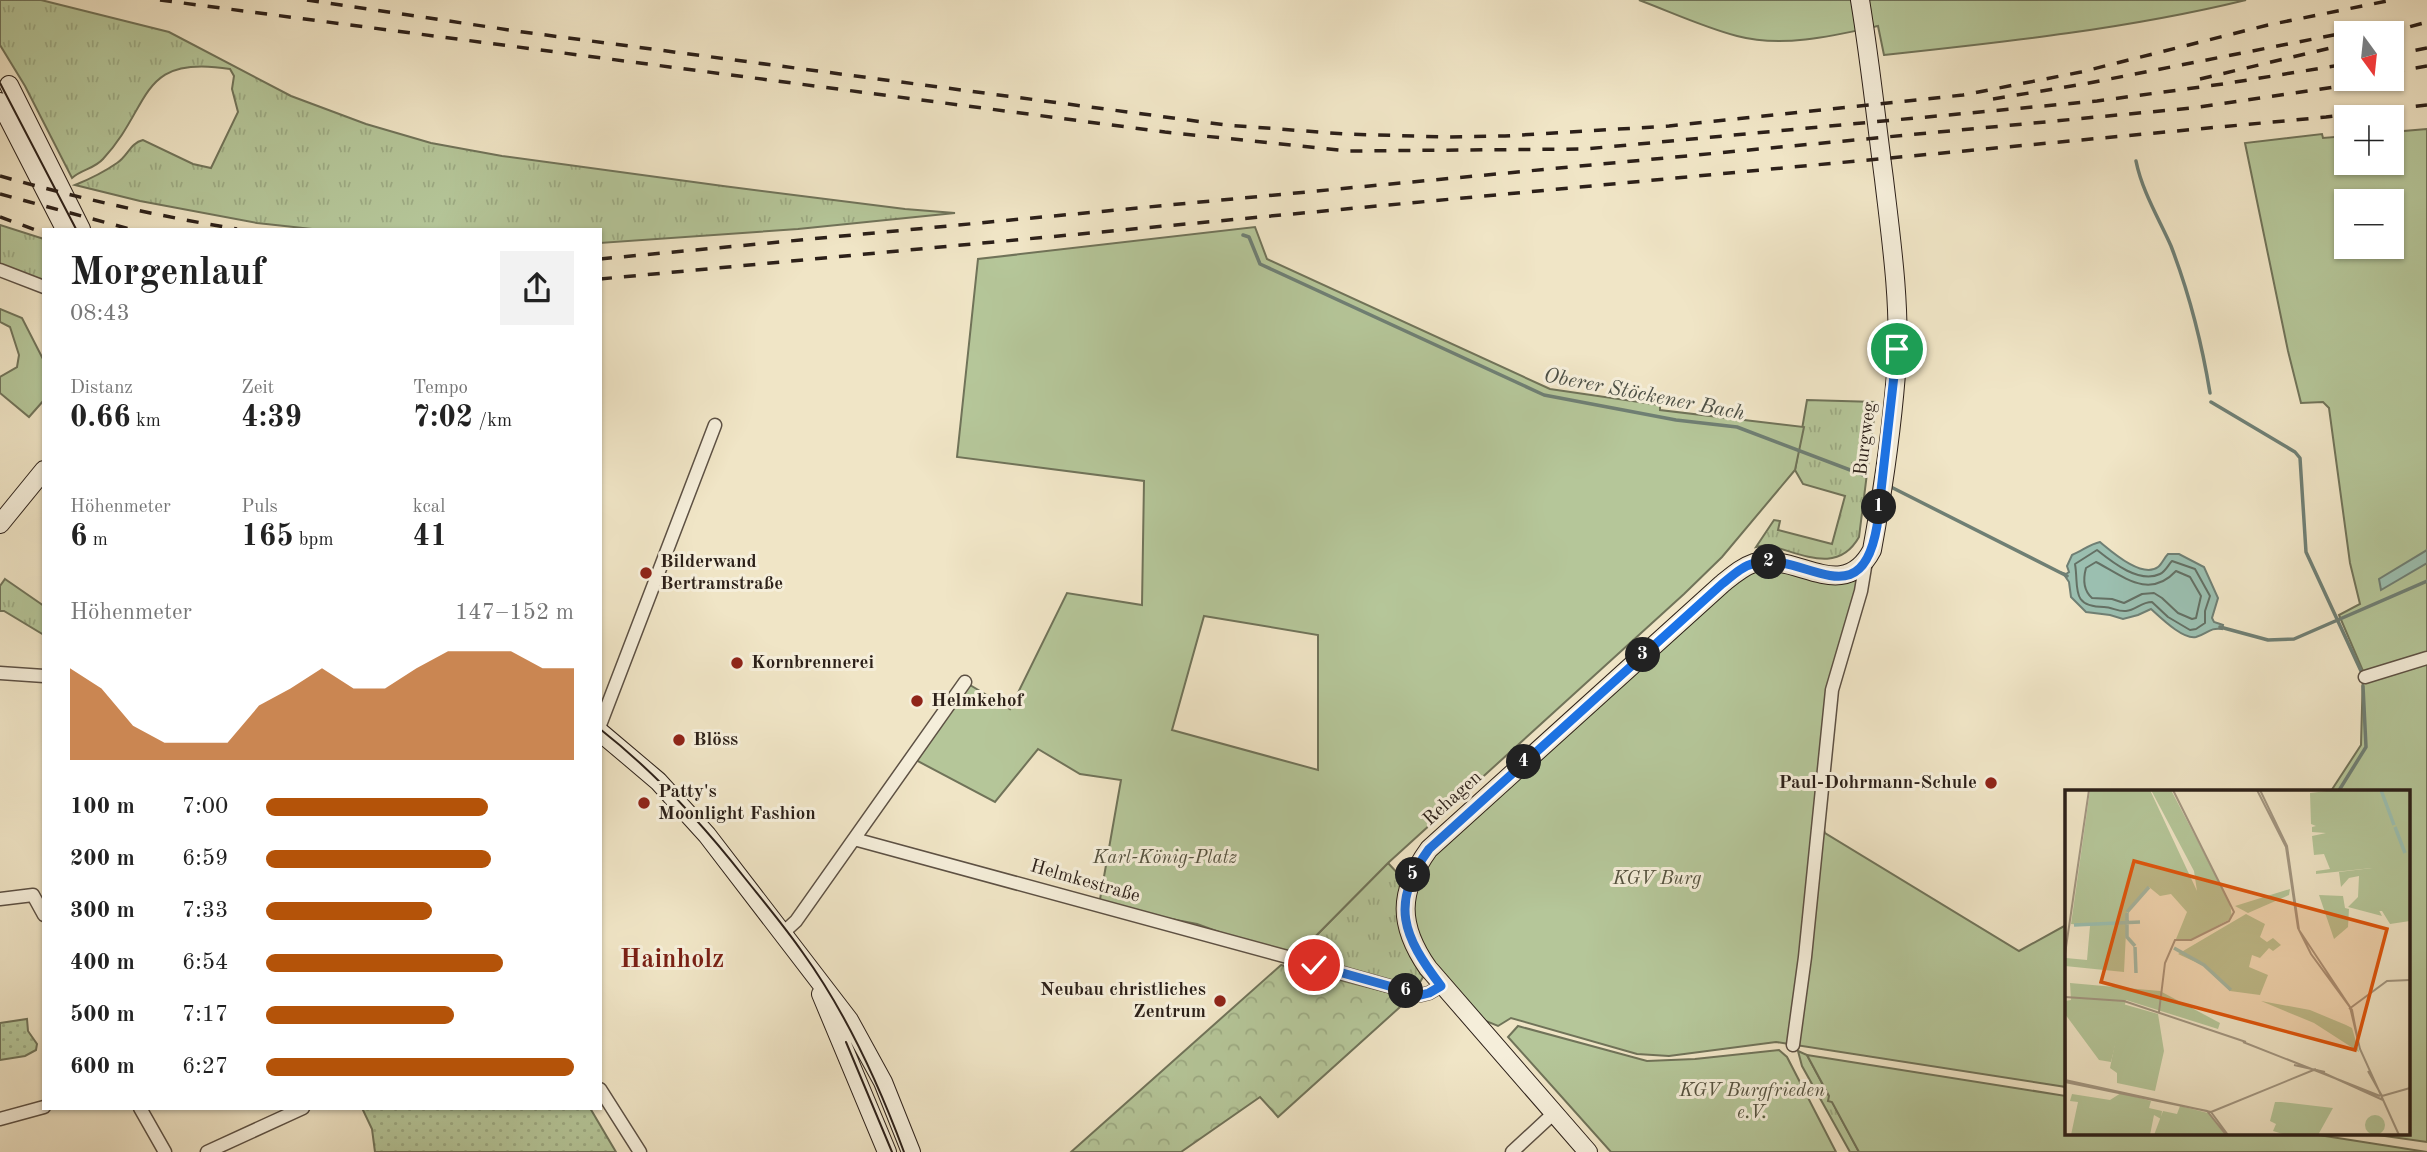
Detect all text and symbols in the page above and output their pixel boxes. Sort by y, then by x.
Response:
north arrow [2334,21,2404,91]
map controls [2334,21,2404,259]
button: + [2334,105,2404,175]
button: − [2334,189,2404,259]
button: share [500,251,574,325]
text: Morgenlauf [70,255,265,293]
text: 08:43 [70,302,130,325]
pin [1867,319,1927,379]
icon: arrive [1878,330,1916,368]
water label: Oberer Stöckener Bach [1542,365,1747,425]
text: Distanz [70,379,133,398]
text: Zeit [241,379,274,398]
text: Tempo [413,379,468,398]
street label: Burgweg [1852,400,1880,477]
text: 0.66 [70,403,131,433]
text: 4:39 [241,403,302,433]
text: 7:02 [413,403,473,433]
text: km [131,412,161,431]
text: /km [473,412,512,431]
pin: 1 [1862,490,1896,524]
text: 1 [1873,497,1884,516]
text: Höhenmeter [70,498,171,517]
text: Puls [241,498,278,517]
text: kcal [413,498,445,517]
text: 6 [70,522,87,552]
text: 165 [241,522,294,552]
text: 41 [413,522,447,552]
text: m [87,531,108,550]
text: bpm [294,531,334,550]
pin: 2 [1752,544,1786,580]
text: 2 [1763,552,1774,571]
place label: Bilderwand Bertramstraße [660,553,783,594]
marker: Bilderwand Bertramstraße [638,565,654,581]
text: Höhenmeter [70,601,192,624]
text: 147–152 m [455,601,574,624]
pin: 3 [1626,638,1660,672]
text: 3 [1637,645,1648,664]
place label: Kornbrennerei [751,654,875,673]
marker: Kornbrennerei [729,655,745,671]
place label: Helmkehof [931,692,1025,711]
marker: Helmkehof [909,693,925,709]
place label: Blöss [693,731,738,750]
marker: Blöss [671,732,687,748]
pin: 4 [1506,744,1542,780]
text: 4 [1518,752,1529,771]
street label: Rehagen [1420,768,1486,830]
place label: Paul-Dohrmann-Schule [1779,774,1977,793]
marker: Paul-Dohrmann-Schule [1983,775,1999,791]
place label: Patty's Moonlight Fashion [658,783,816,824]
inset map [2065,790,2410,1134]
text: 100 m [70,795,135,818]
text: 7:00 [182,795,228,818]
marker: Patty's Moonlight Fashion [636,795,652,811]
text: 200 m [70,847,135,870]
text: 6:59 [182,847,228,870]
park label: Karl-König-Platz [1092,849,1237,868]
street label: Helmkestraße [1028,857,1142,907]
pin: 5 [1396,858,1430,892]
text: 5 [1407,865,1418,884]
park label: KGV Burg [1612,870,1701,889]
text: 300 m [70,899,135,922]
text: 7:33 [182,899,228,922]
pin [1284,935,1344,995]
icon: check [1295,946,1333,984]
district label: Hainholz [620,947,724,973]
text: 400 m [70,951,135,974]
text: 6:54 [182,951,228,974]
pin: 6 [1388,974,1424,1009]
place label: Neubau christliches Zentrum [1040,981,1206,1022]
text: 6 [1400,981,1411,1000]
marker: Neubau christliches Zentrum [1212,993,1228,1009]
text: 500 m [70,1003,135,1026]
text: 7:17 [182,1003,228,1026]
text: 600 m [70,1055,135,1078]
text: 6:27 [182,1055,228,1078]
park label: KGV Burgfrieden e.V. [1678,1082,1825,1123]

